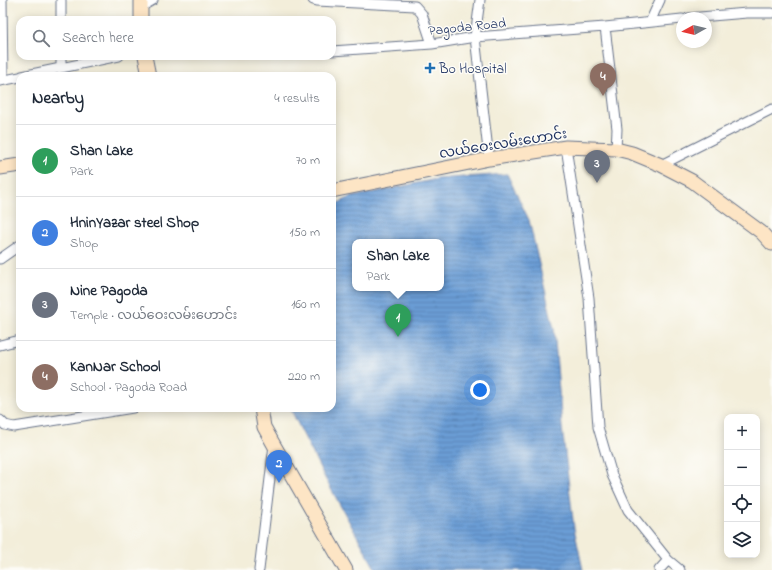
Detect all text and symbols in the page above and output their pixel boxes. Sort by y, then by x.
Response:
north arrow [676,12,712,48]
street label: Pagoda Road [427,13,507,43]
search box [16,16,336,60]
icon: search [30,27,52,49]
text: Search here [62,27,134,49]
place label: Bo Hospital [438,59,507,80]
marker: Bo Hospital [424,62,436,74]
pin: 4 [590,63,616,96]
text: Nearby [32,86,84,111]
text: 4 results [274,89,320,108]
street label: လယ်ဝေးလမ်းဟောင်း [438,123,569,165]
text: Shan Lake [70,140,133,162]
pin: 3 [584,150,610,183]
text: 1 [43,151,47,170]
text: 70 m [296,151,320,170]
text: Park [70,162,94,181]
text: HninYazar steel Shop [70,212,199,234]
text: 2 [42,223,48,242]
text: 150 m [289,223,320,242]
text: Shop [70,234,98,253]
popup [352,239,444,291]
text: Shan Lake [367,245,429,267]
text: Park [367,267,390,286]
text: Nine Pagoda [70,280,148,302]
text: 3 [42,295,48,314]
text: 160 m [291,295,320,314]
pin: 1 [385,304,411,337]
text: Temple · လယ်ဝေးလမ်းဟောင်း [70,306,237,325]
text: KanNar School [70,356,160,378]
text: 4 [42,367,48,386]
text: 220 m [288,367,320,386]
text: School · Pagoda Road [70,378,187,397]
your location [470,380,490,400]
map controls [724,414,760,558]
button: + [724,414,760,450]
pin: 2 [266,450,292,483]
button: − [724,450,760,486]
button: locate [724,486,760,522]
button: layers [724,522,760,558]

